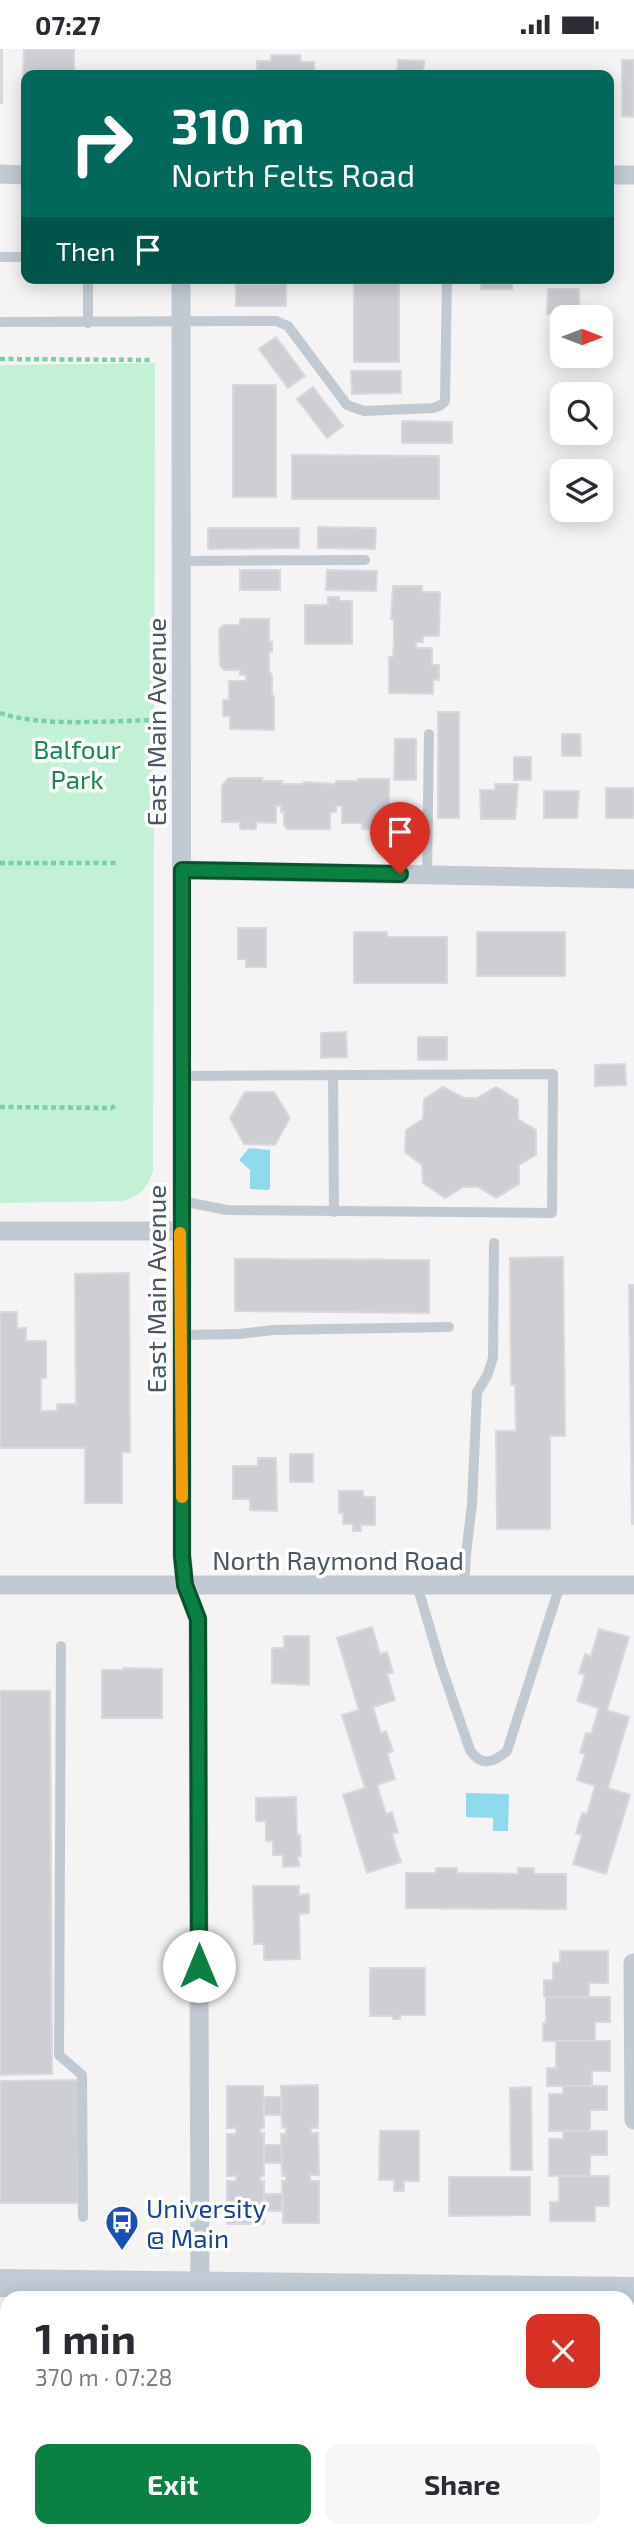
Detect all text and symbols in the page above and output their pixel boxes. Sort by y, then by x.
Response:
text: 07:27 [35,9,101,40]
text: 310 m [171,95,305,154]
icon: right [56,98,147,189]
text: North Felts Road [171,155,415,193]
icon: arrive [129,231,167,269]
text: Then [56,235,115,266]
north arrow [550,305,612,367]
map controls [550,305,613,522]
button: search [550,382,613,445]
button: layers [550,459,613,522]
street label: East Main Avenue [140,618,171,826]
park label: Balfour Park [33,733,121,794]
pin [370,802,430,874]
icon: arrive [381,813,419,851]
street label: East Main Avenue [140,1185,171,1393]
street label: North Raymond Road [212,1544,464,1575]
position arrow [162,1929,236,2003]
place label: University @ Main [146,2192,266,2253]
bus stop icon: University @ Main [103,2203,141,2252]
text: 1 min [35,2312,136,2362]
button: close [526,2314,600,2388]
text: 370 m · 07:28 [35,2363,172,2391]
button: Exit [35,2444,311,2524]
button: Share [325,2444,600,2524]

